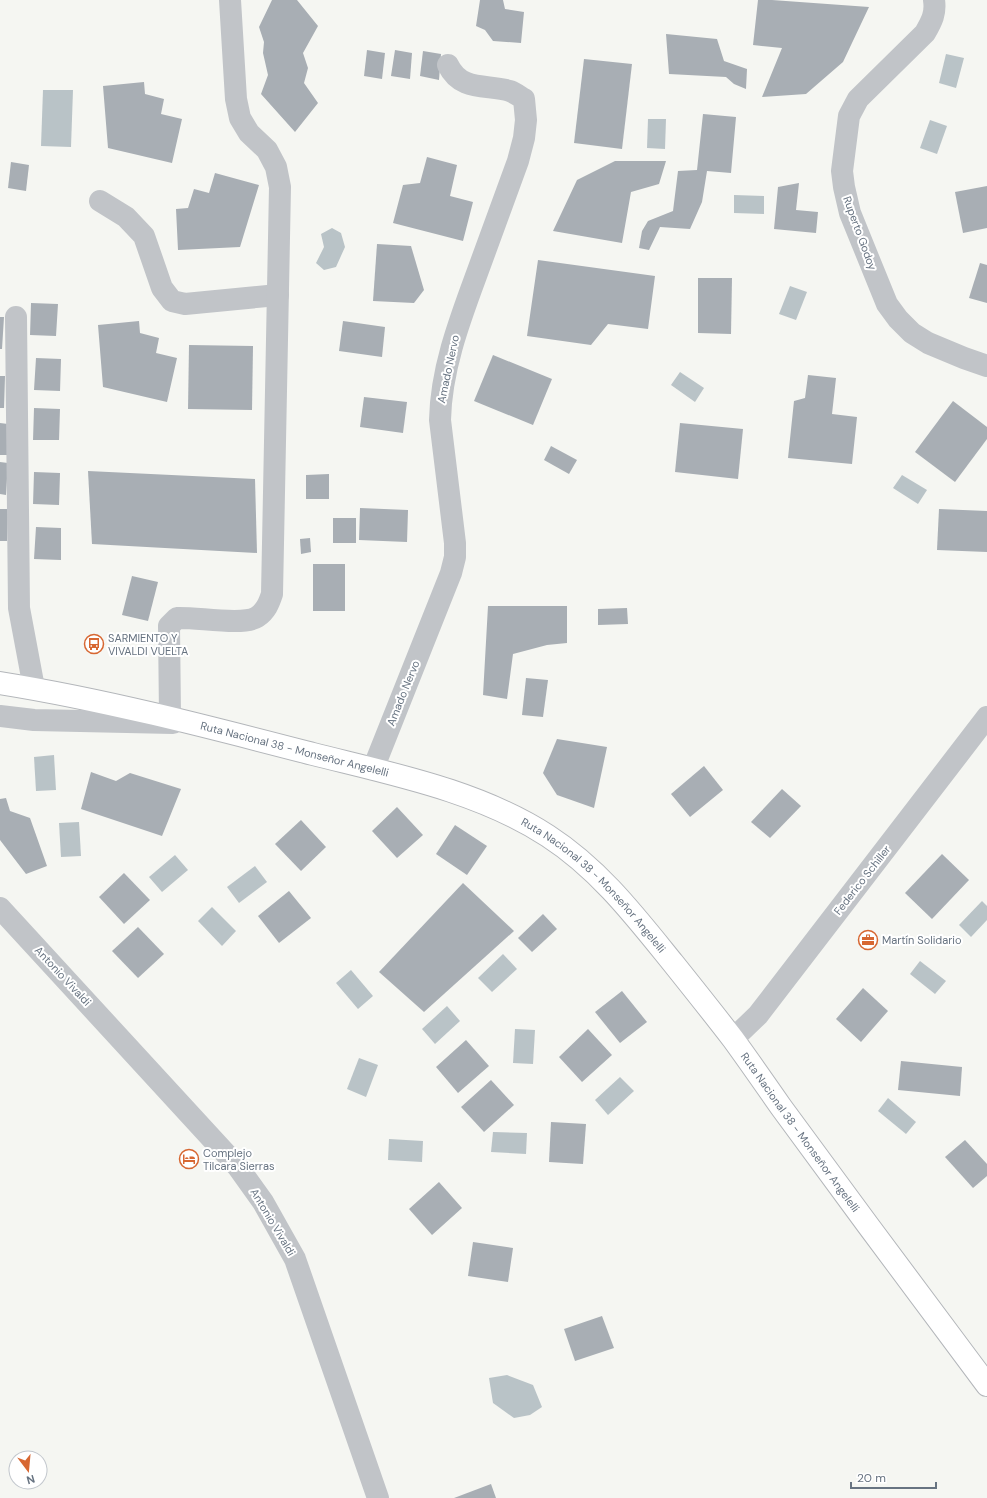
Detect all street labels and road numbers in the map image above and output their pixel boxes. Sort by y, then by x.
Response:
street label: Ruperto Godoy [840,194,880,272]
street label: Amado Nervo [434,334,462,404]
street label: Amado Nervo [384,658,422,728]
street label: Ruta Nacional 38 - Monseñor Angelelli [199,718,390,780]
street label: Ruta Nacional 38 - Monseñor Angelelli [519,815,669,955]
street label: Federico Schiller [831,842,893,918]
street label: Antonio Vivaldi [32,943,94,1009]
street label: Ruta Nacional 38 - Monseñor Angelelli [738,1050,863,1215]
street label: Antonio Vivaldi [247,1186,299,1258]

